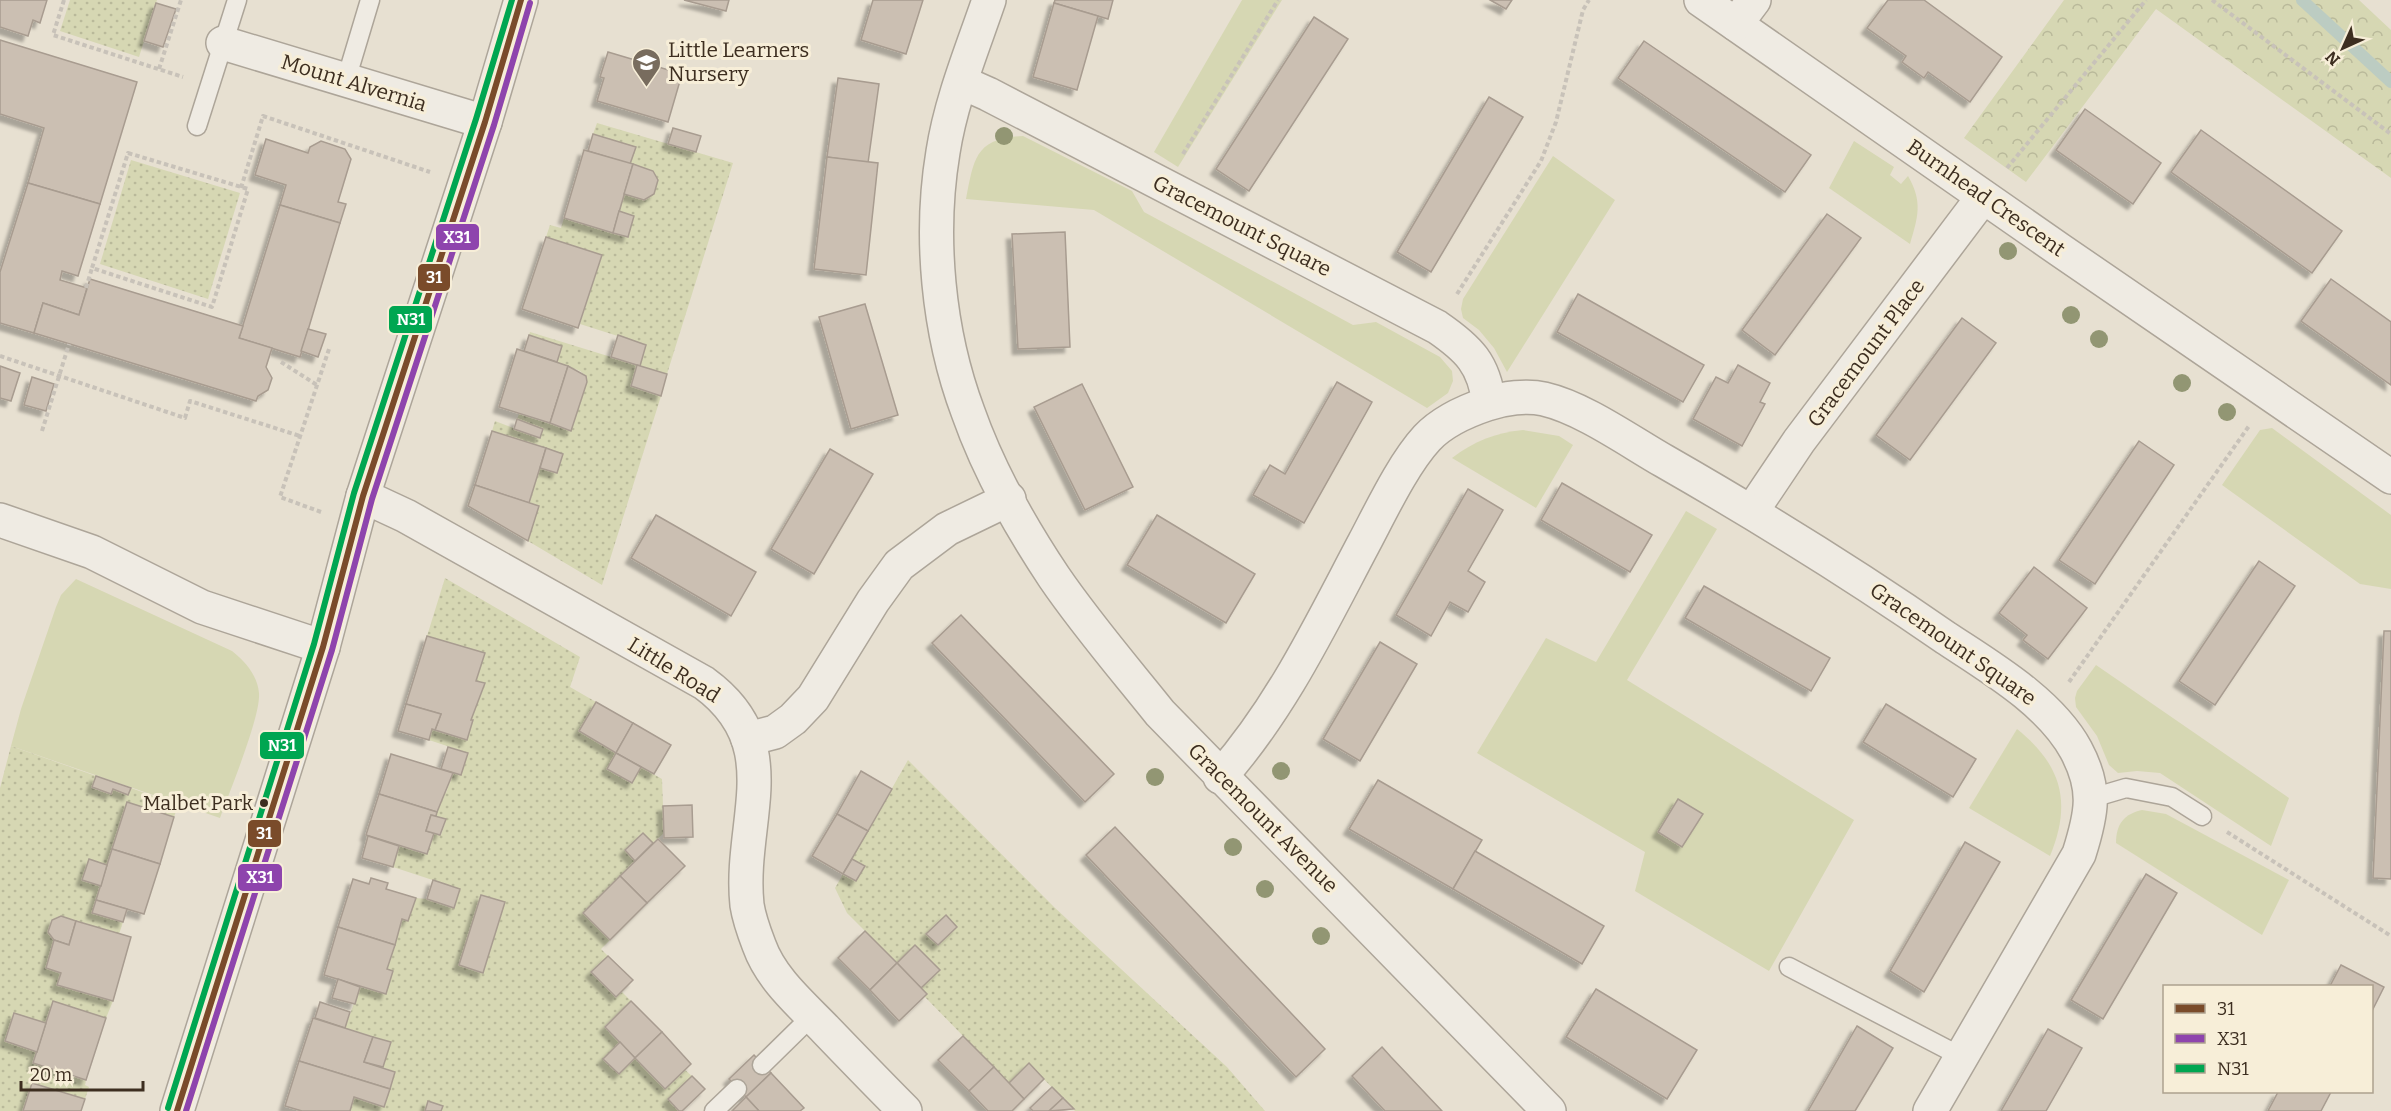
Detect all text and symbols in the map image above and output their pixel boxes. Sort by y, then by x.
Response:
north arrow [2313,18,2373,78]
place label: Little Learners Nursery [668,37,809,87]
school or university icon: Little Learners Nursery [631,46,663,88]
text: N [2322,47,2344,69]
street label: Mount Alvernia [278,49,430,118]
street label: Burnhead Crescent [1902,134,2070,263]
street label: Gracemount Square [1148,170,1336,282]
line badge: X31 [435,223,480,251]
text: X31 [443,228,471,247]
line badge: 31 [417,263,451,292]
text: 31 [426,268,442,287]
street label: Gracemount Place [1802,274,1930,432]
line badge: N31 [388,305,433,334]
text: N31 [397,310,425,329]
street label: Gracemount Square [1865,577,2041,711]
street label: Little Road [623,632,725,708]
line badge: N31 [259,731,305,760]
text: N31 [268,736,296,755]
street label: Gracemount Avenue [1183,738,1343,898]
place label: Malbet Park [143,791,254,815]
marker: Malbet Park [258,797,270,809]
line badge: 31 [247,819,282,848]
text: 31 [256,824,272,843]
line badge: X31 [237,863,283,892]
text: X31 [246,868,274,887]
legend [2163,985,2373,1093]
text: 31 [2217,998,2235,1020]
text: X31 [2217,1028,2248,1050]
scale bar [21,1054,142,1092]
text: N31 [2217,1058,2250,1080]
text: 20 m [30,1064,72,1086]

